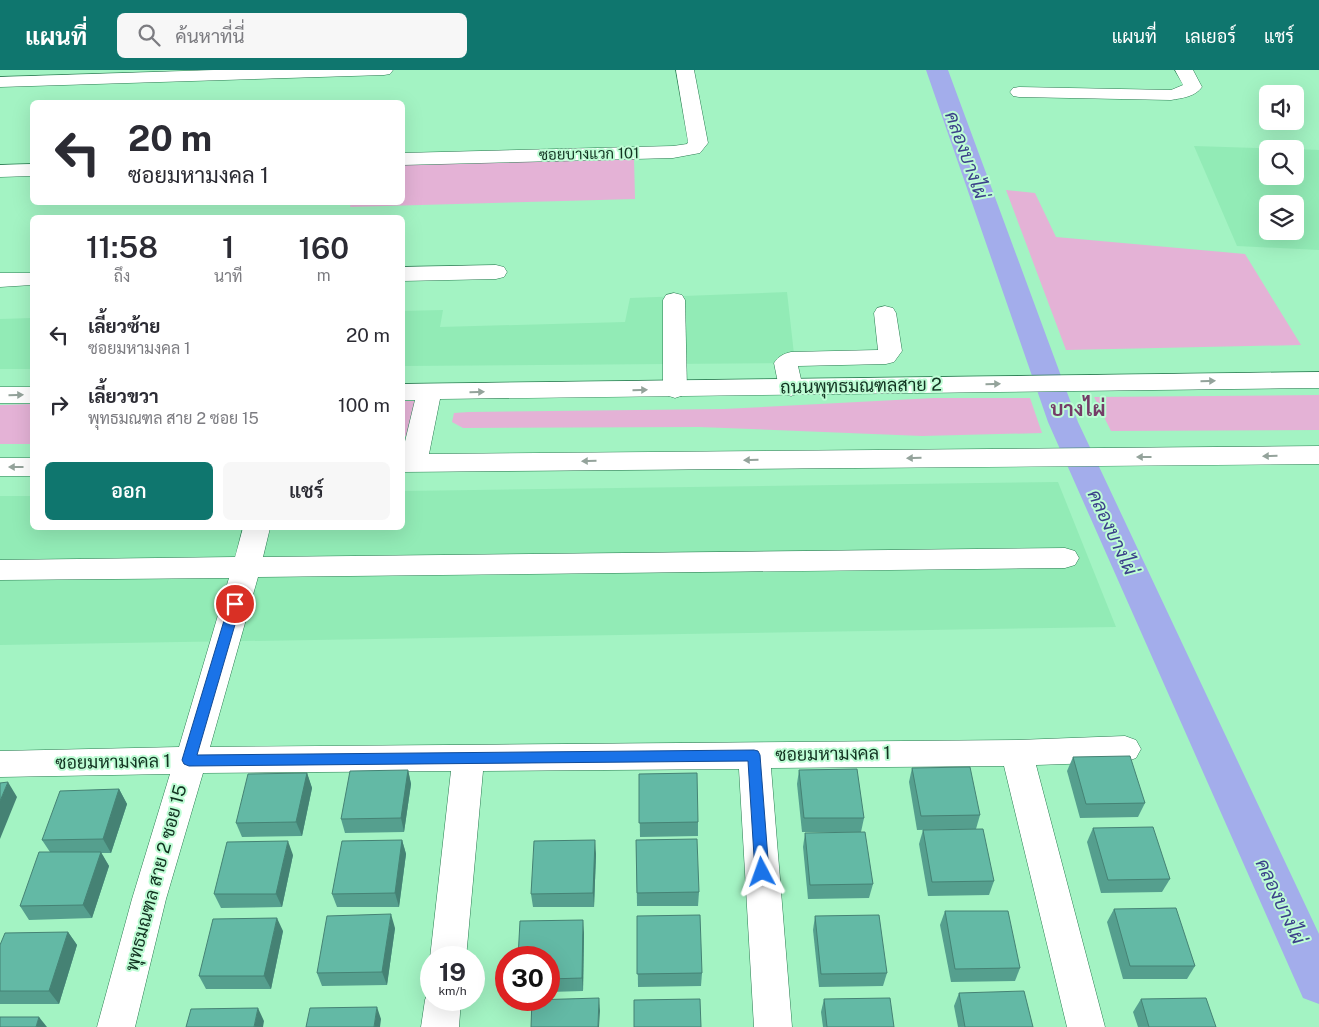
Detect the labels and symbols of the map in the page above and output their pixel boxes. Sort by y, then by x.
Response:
water label: คลองบางไผ่ [941,108,994,203]
street label: ซอยบางแวก 101 [539,144,639,163]
street label: ถนนพุทธมณฑลสาย 2 [780,374,942,399]
one-way arrow [1201,377,1217,385]
one-way arrow [985,380,1001,388]
one-way arrow [632,386,648,394]
one-way arrow [470,388,486,396]
one-way arrow [9,391,25,399]
district label: บางไผ่ [1051,395,1105,421]
one-way arrow [1262,452,1278,460]
one-way arrow [1135,453,1151,461]
one-way arrow [905,454,921,462]
one-way arrow [743,456,759,464]
one-way arrow [580,457,596,465]
one-way arrow [8,463,24,471]
water label: คลองบางไผ่ [1084,485,1144,579]
pin [214,583,256,625]
street label: ซอยมหามงคล 1 [775,742,891,765]
street label: ซอยมหามงคล 1 [55,750,171,773]
street label: พุทธมณฑล สาย 2 ซอย 15 [120,782,192,974]
position arrow [735,845,787,897]
water label: คลองบางไผ่ [1252,854,1312,948]
speed limit sign: 30 [495,946,560,1011]

